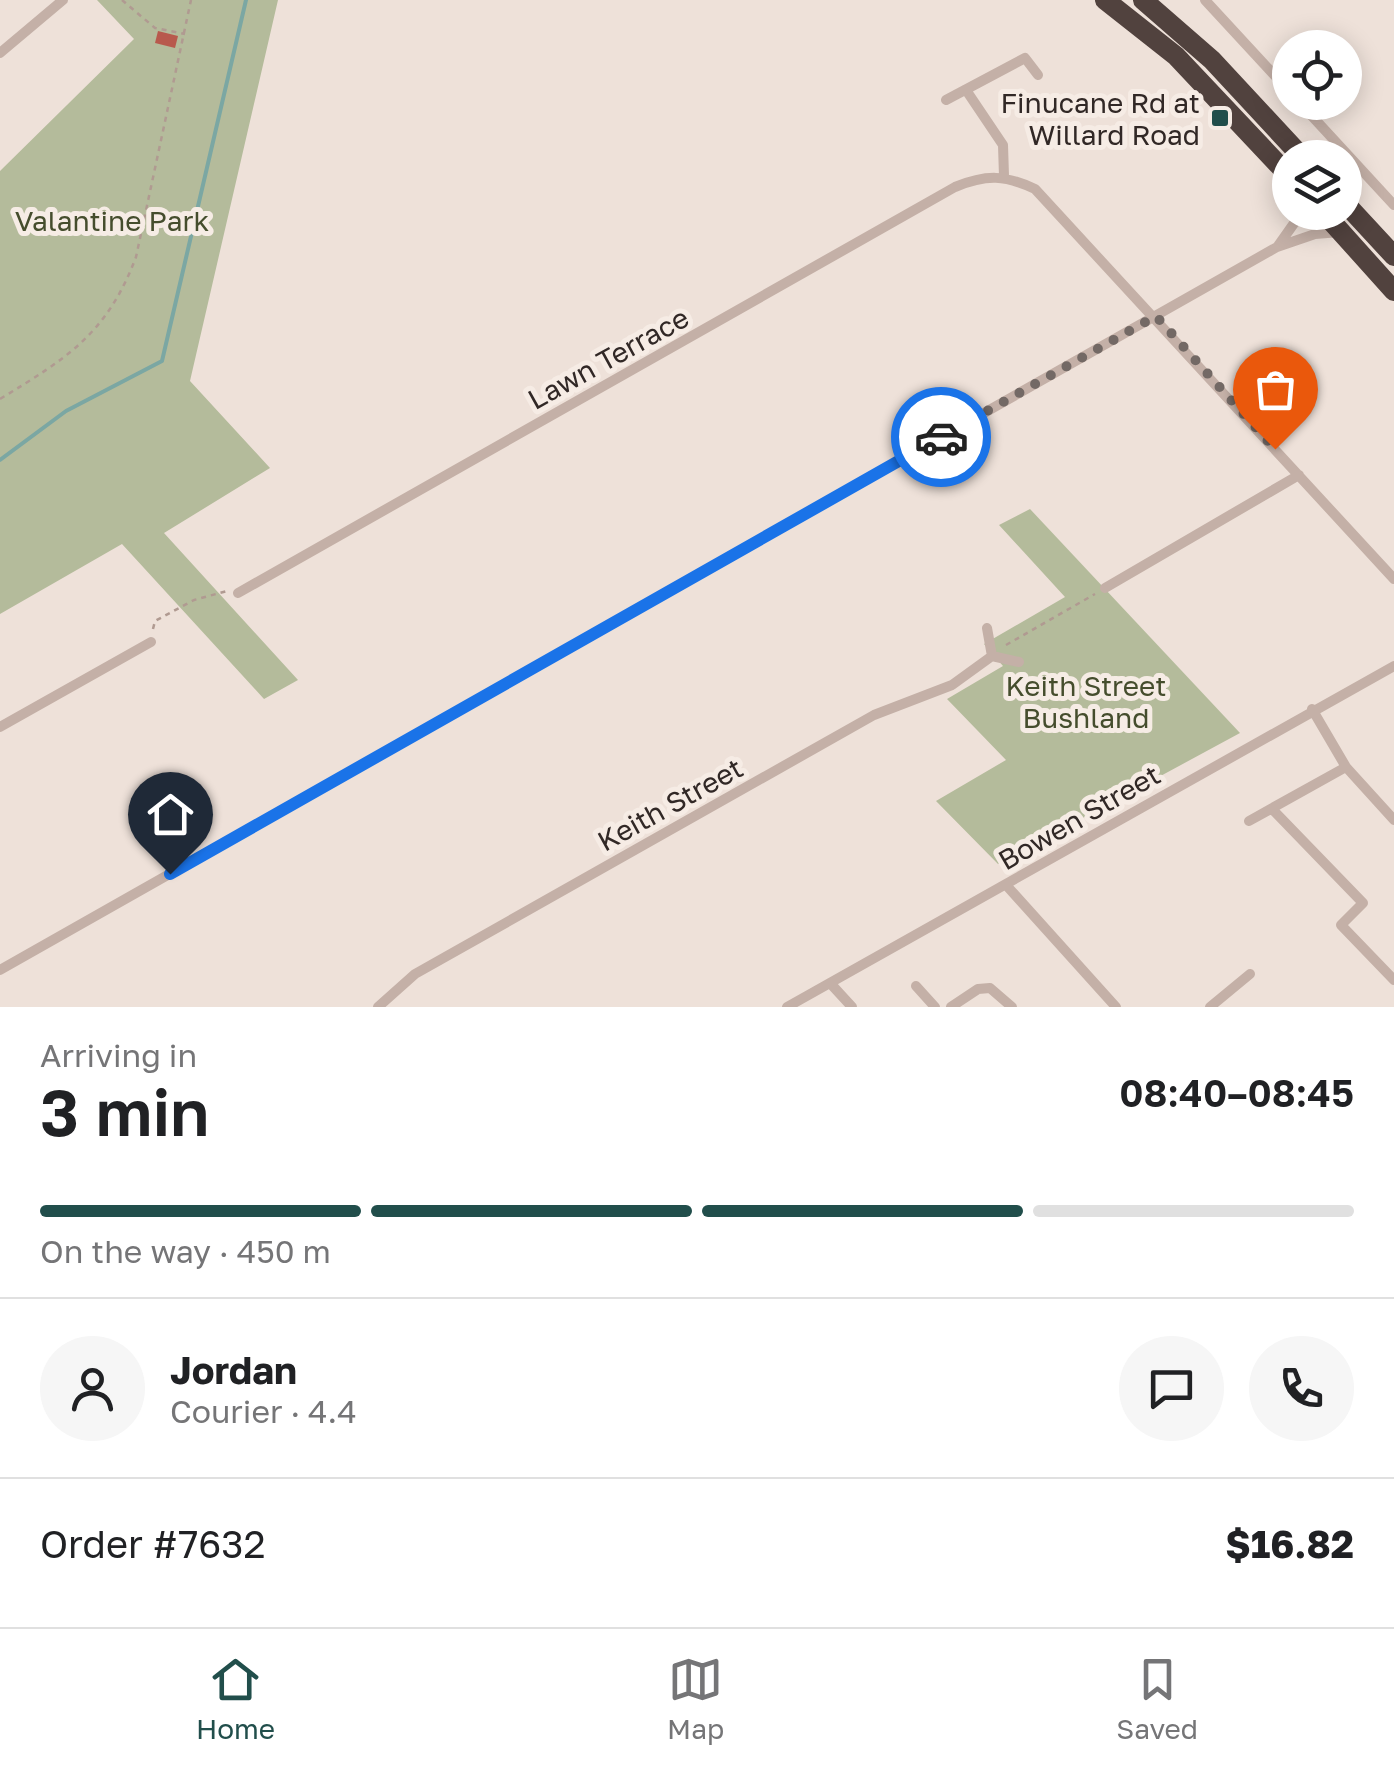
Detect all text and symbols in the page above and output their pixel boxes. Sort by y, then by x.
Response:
map controls [1272,30,1362,230]
button: locate [1272,30,1362,120]
place label: Finucane Rd at Willard Road [1000,86,1200,151]
marker: Finucane Rd at Willard Road [1209,107,1231,129]
button: layers [1272,140,1362,230]
park label: Valantine Park [15,204,209,237]
street label: Lawn Terrace [522,300,694,416]
pin [1233,347,1318,450]
icon: bag [1248,362,1303,417]
courier [891,387,991,487]
icon: car [914,410,969,465]
park label: Keith Street Bushland [1006,669,1166,734]
street label: Keith Street [592,751,748,857]
street label: Bowen Street [992,757,1166,877]
pin [128,772,213,875]
icon: home [143,787,198,842]
text: Arriving in [40,1036,197,1074]
text: 08:40–08:45 [1119,1070,1354,1115]
text: 3 min [40,1072,209,1150]
text: On the way · 450 m [40,1232,331,1270]
button: person [40,1336,145,1441]
button: chat [1119,1336,1224,1441]
button: phone [1249,1336,1354,1441]
text: Jordan [170,1347,297,1392]
text: Courier · 4.4 [170,1392,357,1430]
text: Order #7632 [40,1521,266,1566]
text: $16.82 [1225,1521,1354,1566]
tab: Home [196,1652,275,1745]
tab: Map [667,1652,724,1745]
tab: Saved [1116,1652,1198,1745]

